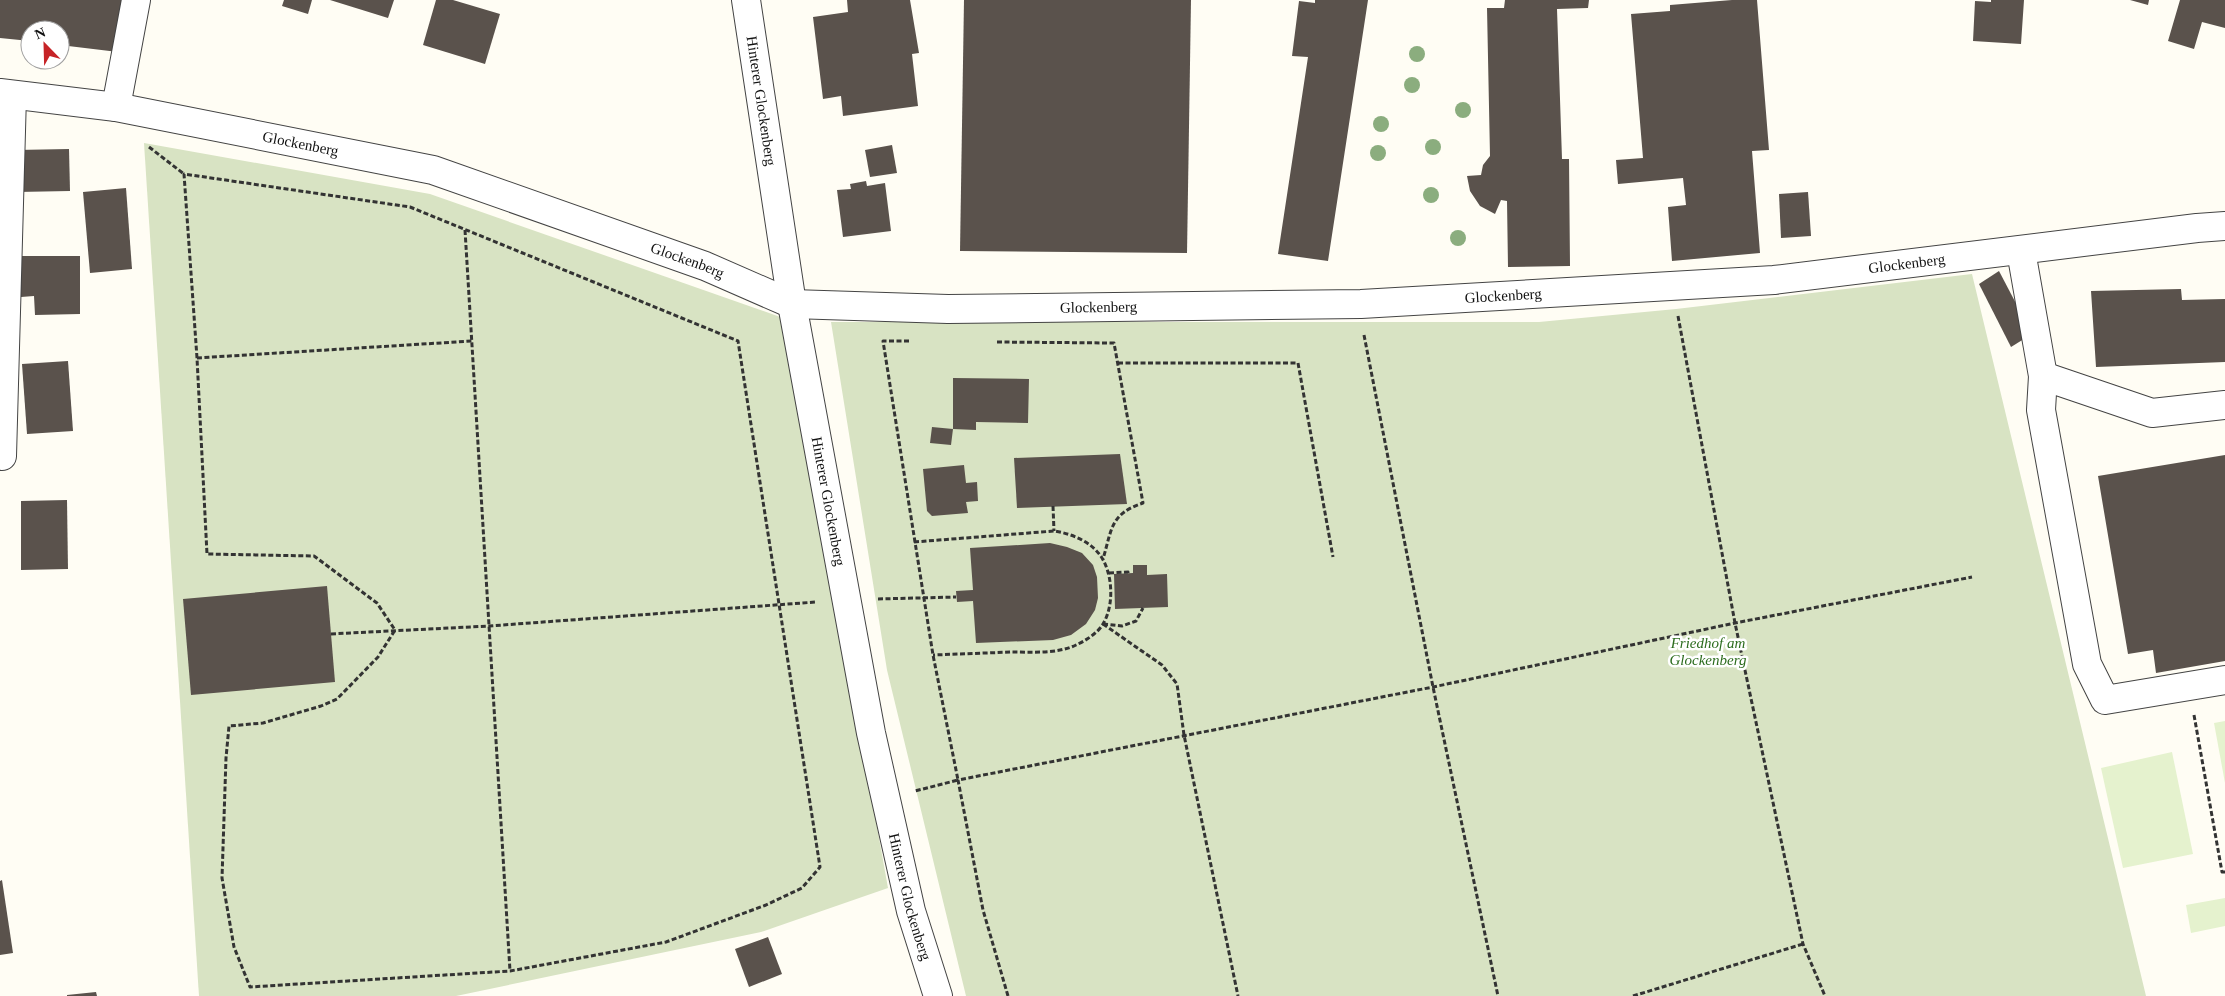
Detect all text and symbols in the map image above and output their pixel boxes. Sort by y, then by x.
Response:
north arrow [20,20,70,70]
text: N [33,25,48,42]
street label: Hinterer Glockenberg [744,35,779,167]
street label: Glockenberg [261,128,340,159]
street label: Glockenberg [648,239,727,282]
street label: Glockenberg [1867,251,1947,276]
street label: Glockenberg [1464,285,1543,306]
street label: Glockenberg [1060,299,1138,316]
street label: Hinterer Glockenberg [809,435,848,568]
park label: Friedhof am Glockenberg [1670,635,1747,668]
street label: Hinterer Glockenberg [886,832,934,963]

